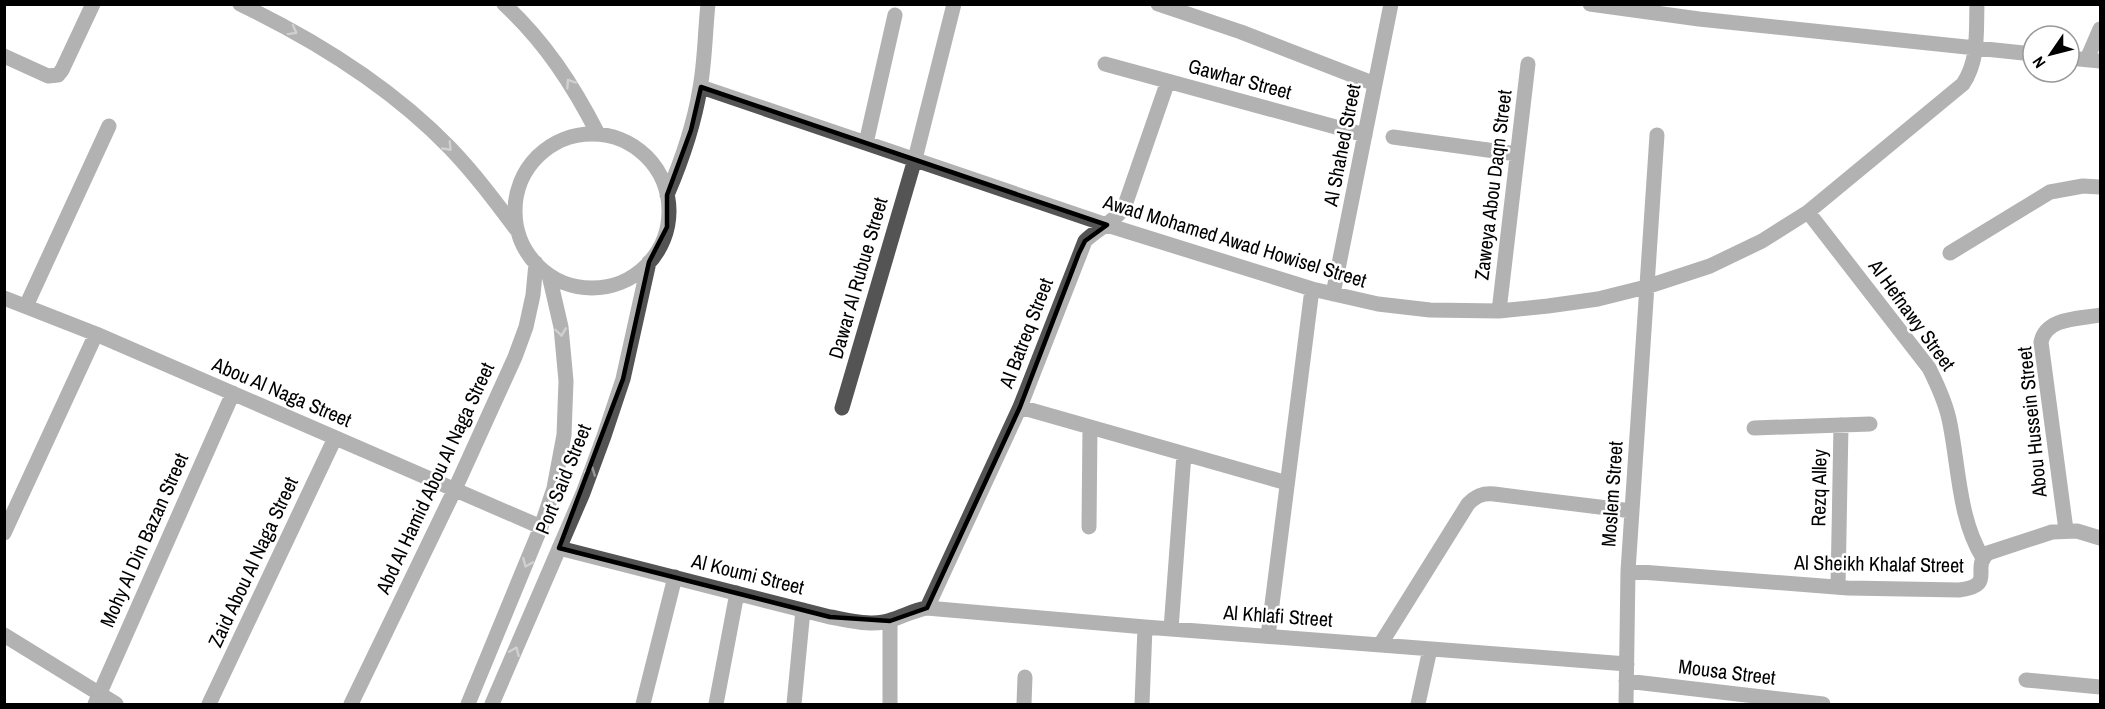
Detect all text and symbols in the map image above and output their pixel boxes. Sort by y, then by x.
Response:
one-way arrow [286,24,297,35]
north arrow [2021,24,2081,84]
street label: Gawhar Street [1186,52,1295,105]
text: N [2027,52,2050,73]
one-way arrow [566,78,577,89]
street label: Al Shahed Street [1316,81,1367,209]
street label: Zaweya Abou Daqn Street [1467,88,1518,282]
one-way arrow [441,141,452,151]
street label: Awad Mohamed Awad Howisel Street [1099,187,1370,294]
street label: Dawar Al Rubue Street [822,194,894,362]
street label: Al Hefnawy Street [1862,253,1962,376]
street label: Al Batreq Street [992,274,1059,393]
one-way arrow [554,327,566,336]
street label: Abou Hussein Street [2010,345,2053,500]
street label: Abou Al Naga Street [208,350,356,433]
street label: Abd Al Hamid Abou Al Naga Street [369,357,500,599]
street label: Port Said Street [528,419,597,538]
street label: Moslem Street [1594,440,1629,548]
street label: Mohy Al Din Bazan Street [93,448,194,631]
street label: Rezq Alley [1804,448,1833,527]
one-way arrow [584,466,597,477]
street label: Zaid Abou Al Naga Street [201,472,304,651]
street label: Al Koumi Street [688,546,808,601]
street label: Al Sheikh Khalaf Street [1793,549,1964,578]
one-way arrow [522,556,534,567]
street label: Al Khlafi Street [1222,598,1334,633]
one-way arrow [508,646,520,657]
street label: Mousa Street [1677,652,1778,691]

